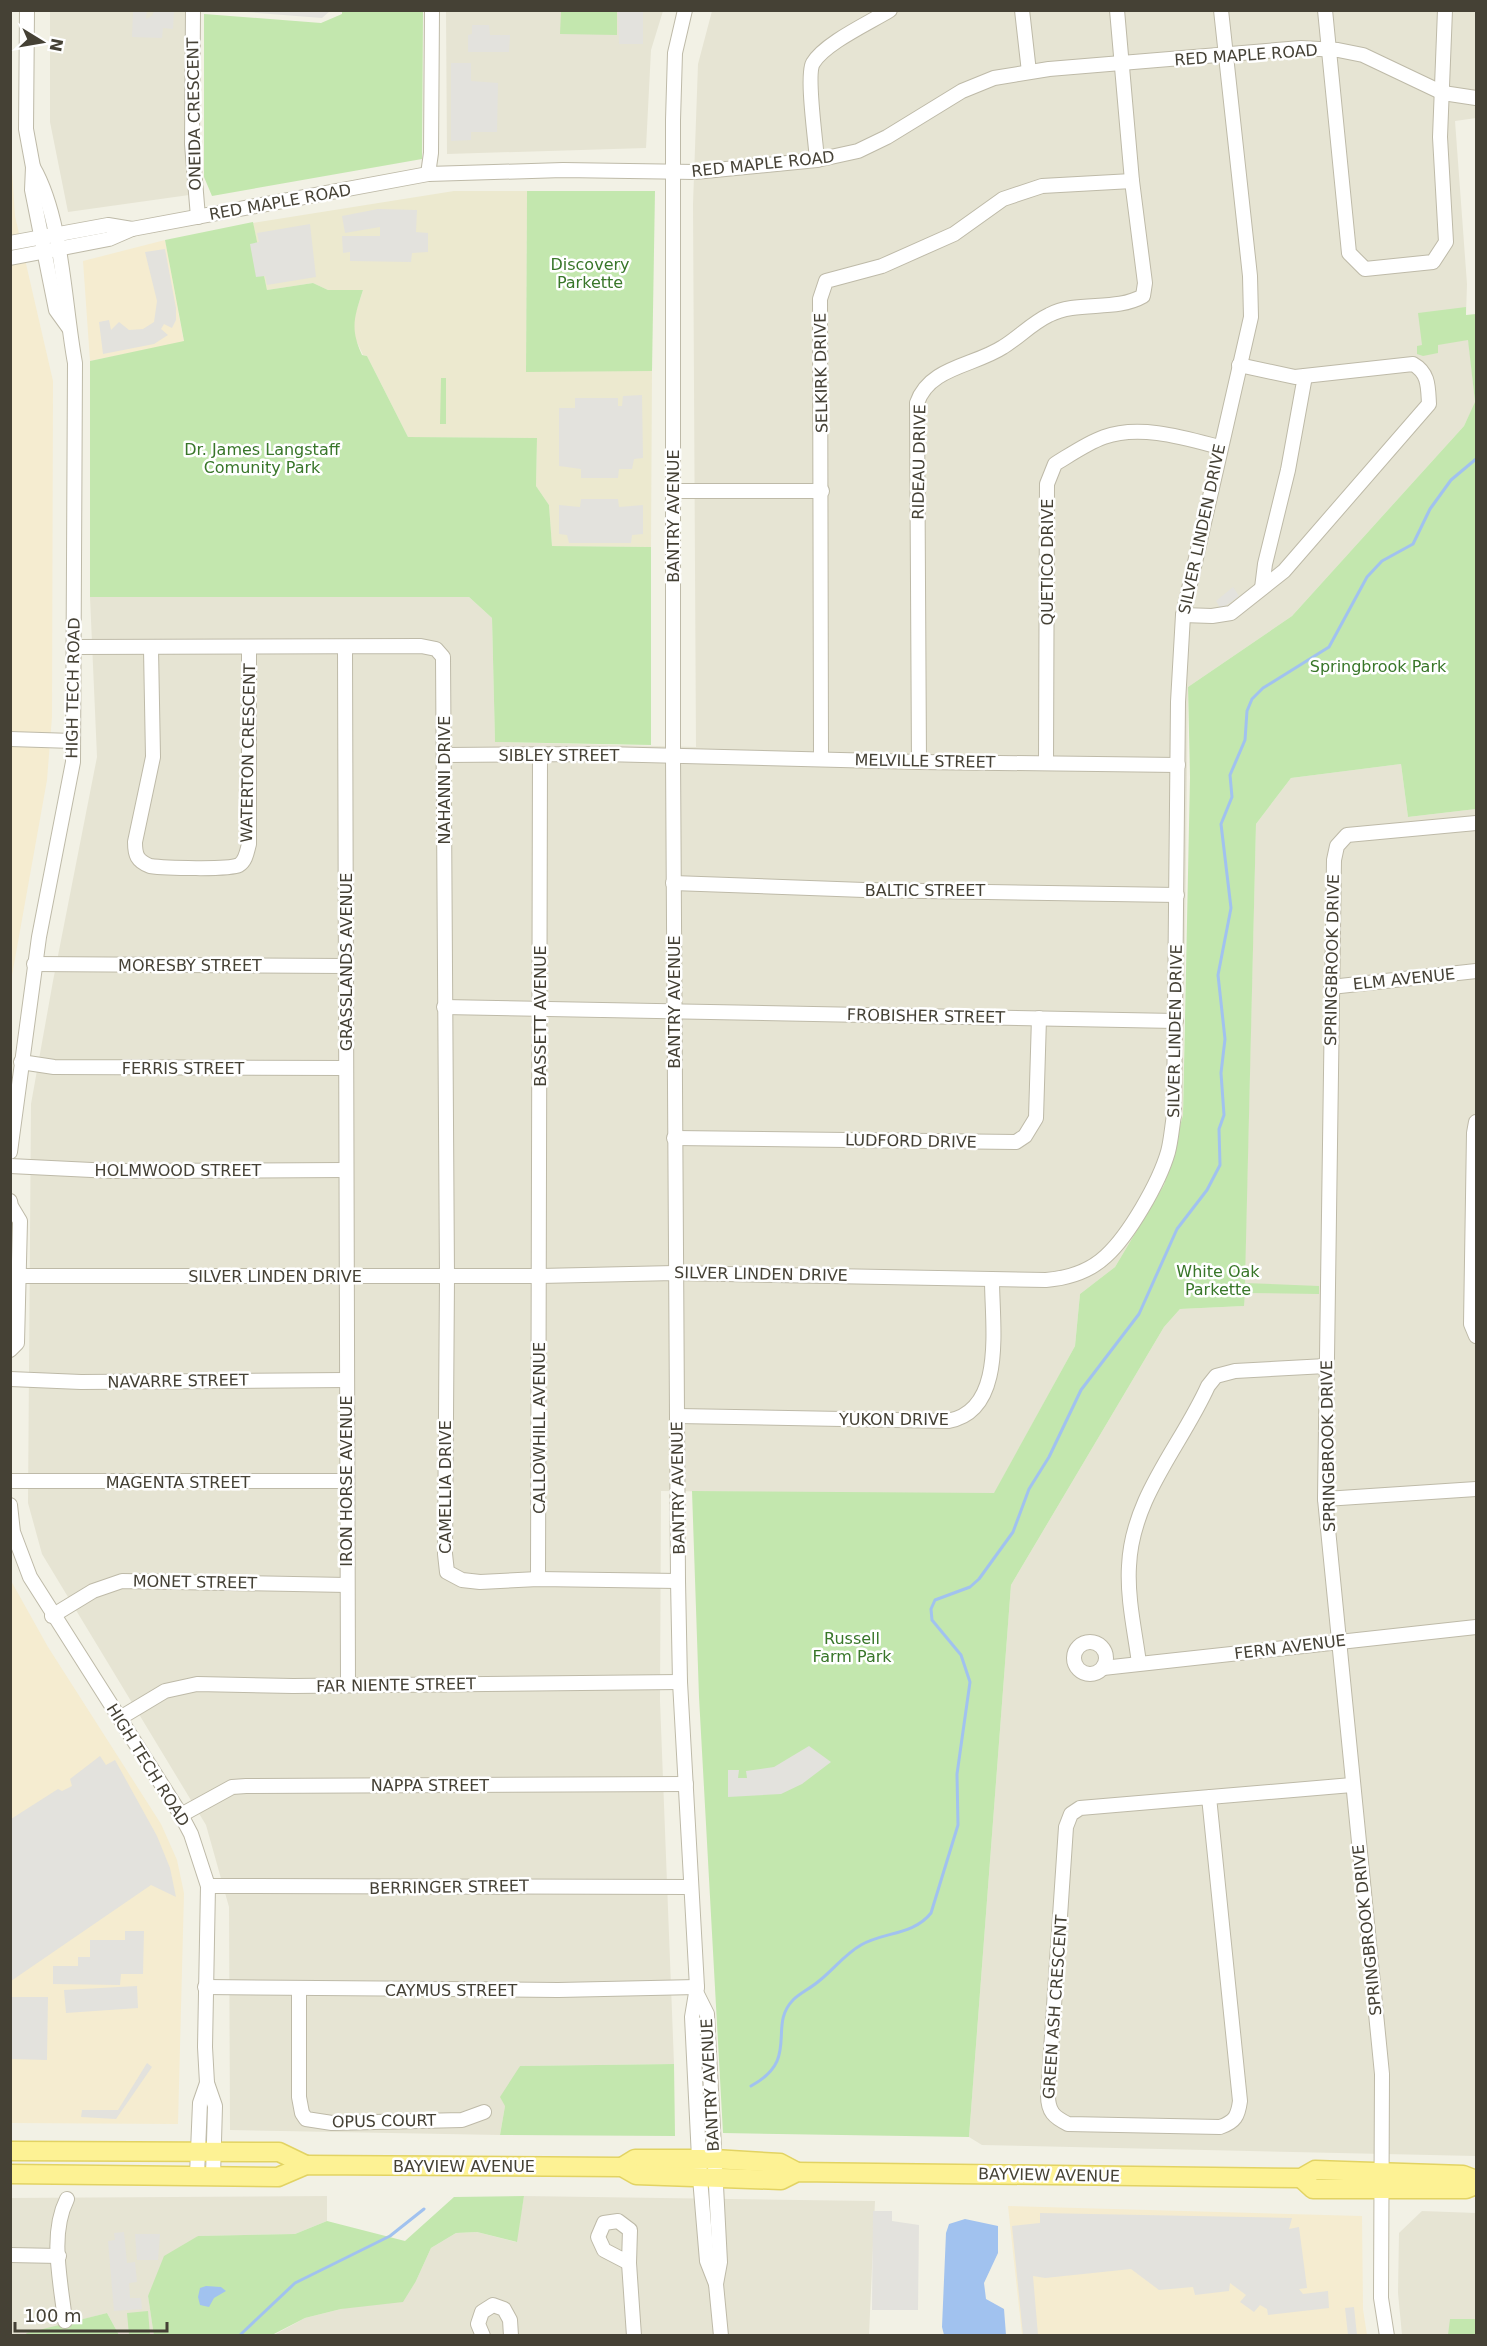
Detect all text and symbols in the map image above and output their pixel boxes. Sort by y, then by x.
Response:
north arrow [12,12,72,72]
text: N [46,36,67,53]
street label: ONEIDA CRESCENT [183,37,205,191]
street label: RED MAPLE ROAD [1174,41,1318,69]
street label: RED MAPLE ROAD [690,147,836,181]
street label: RED MAPLE ROAD [208,180,352,224]
park label: Discovery Parkette [550,255,630,292]
street label: SELKIRK DRIVE [810,313,832,433]
street label: RIDEAU DRIVE [908,404,930,520]
park label: Dr. James Langstaff Comunity Park [184,440,341,477]
street label: SILVER LINDEN DRIVE [1175,442,1229,616]
street label: BANTRY AVENUE [664,449,683,583]
street label: QUETICO DRIVE [1038,499,1057,625]
street label: HIGH TECH ROAD [62,617,84,759]
park label: Springbrook Park [1310,657,1447,676]
street label: WATERTON CRESCENT [237,663,259,843]
street label: NAHANNI DRIVE [435,716,454,844]
street label: SIBLEY STREET [499,746,620,765]
street label: MELVILLE STREET [854,750,996,772]
street label: GRASSLANDS AVENUE [337,873,356,1051]
street label: SPRINGBROOK DRIVE [1321,874,1343,1046]
street label: BALTIC STREET [865,881,985,900]
street label: BANTRY AVENUE [665,935,684,1069]
street label: SILVER LINDEN DRIVE [1164,944,1186,1118]
street label: BASSETT AVENUE [531,945,550,1087]
street label: MORESBY STREET [118,956,262,975]
street label: ELM AVENUE [1352,964,1456,994]
street label: FROBISHER STREET [847,1005,1005,1027]
street label: FERRIS STREET [122,1059,245,1078]
street label: LUDFORD DRIVE [845,1130,977,1152]
street label: HOLMWOOD STREET [95,1161,262,1180]
park label: White Oak Parkette [1176,1262,1260,1299]
street label: SILVER LINDEN DRIVE [674,1263,848,1285]
street label: SILVER LINDEN DRIVE [188,1267,362,1286]
street label: CALLOWHILL AVENUE [530,1342,549,1514]
street label: SPRINGBROOK DRIVE [1317,1360,1339,1532]
street label: NAVARRE STREET [107,1370,249,1392]
street label: IRON HORSE AVENUE [337,1395,356,1567]
street label: YUKON DRIVE [838,1410,949,1429]
street label: CAMELLIA DRIVE [436,1420,455,1554]
street label: BANTRY AVENUE [667,1421,689,1555]
street label: MAGENTA STREET [106,1473,251,1492]
street label: MONET STREET [133,1571,258,1593]
park label: Russell Farm Park [812,1629,892,1666]
street label: FERN AVENUE [1233,1631,1347,1663]
street label: FAR NIENTE STREET [316,1674,476,1696]
street label: HIGH TECH ROAD [103,1700,193,1830]
street label: NAPPA STREET [371,1776,489,1795]
street label: SPRINGBROOK DRIVE [1349,1843,1385,2017]
street label: BERRINGER STREET [369,1876,529,1898]
street label: GREEN ASH CRESCENT [1039,1914,1071,2100]
street label: CAYMUS STREET [385,1981,517,2000]
street label: BANTRY AVENUE [697,2018,723,2152]
street label: OPUS COURT [332,2111,437,2131]
street label: BAYVIEW AVENUE [393,2157,535,2176]
street label: BAYVIEW AVENUE [978,2164,1120,2186]
scale bar [15,2295,166,2333]
text: 100 m [24,2305,82,2326]

